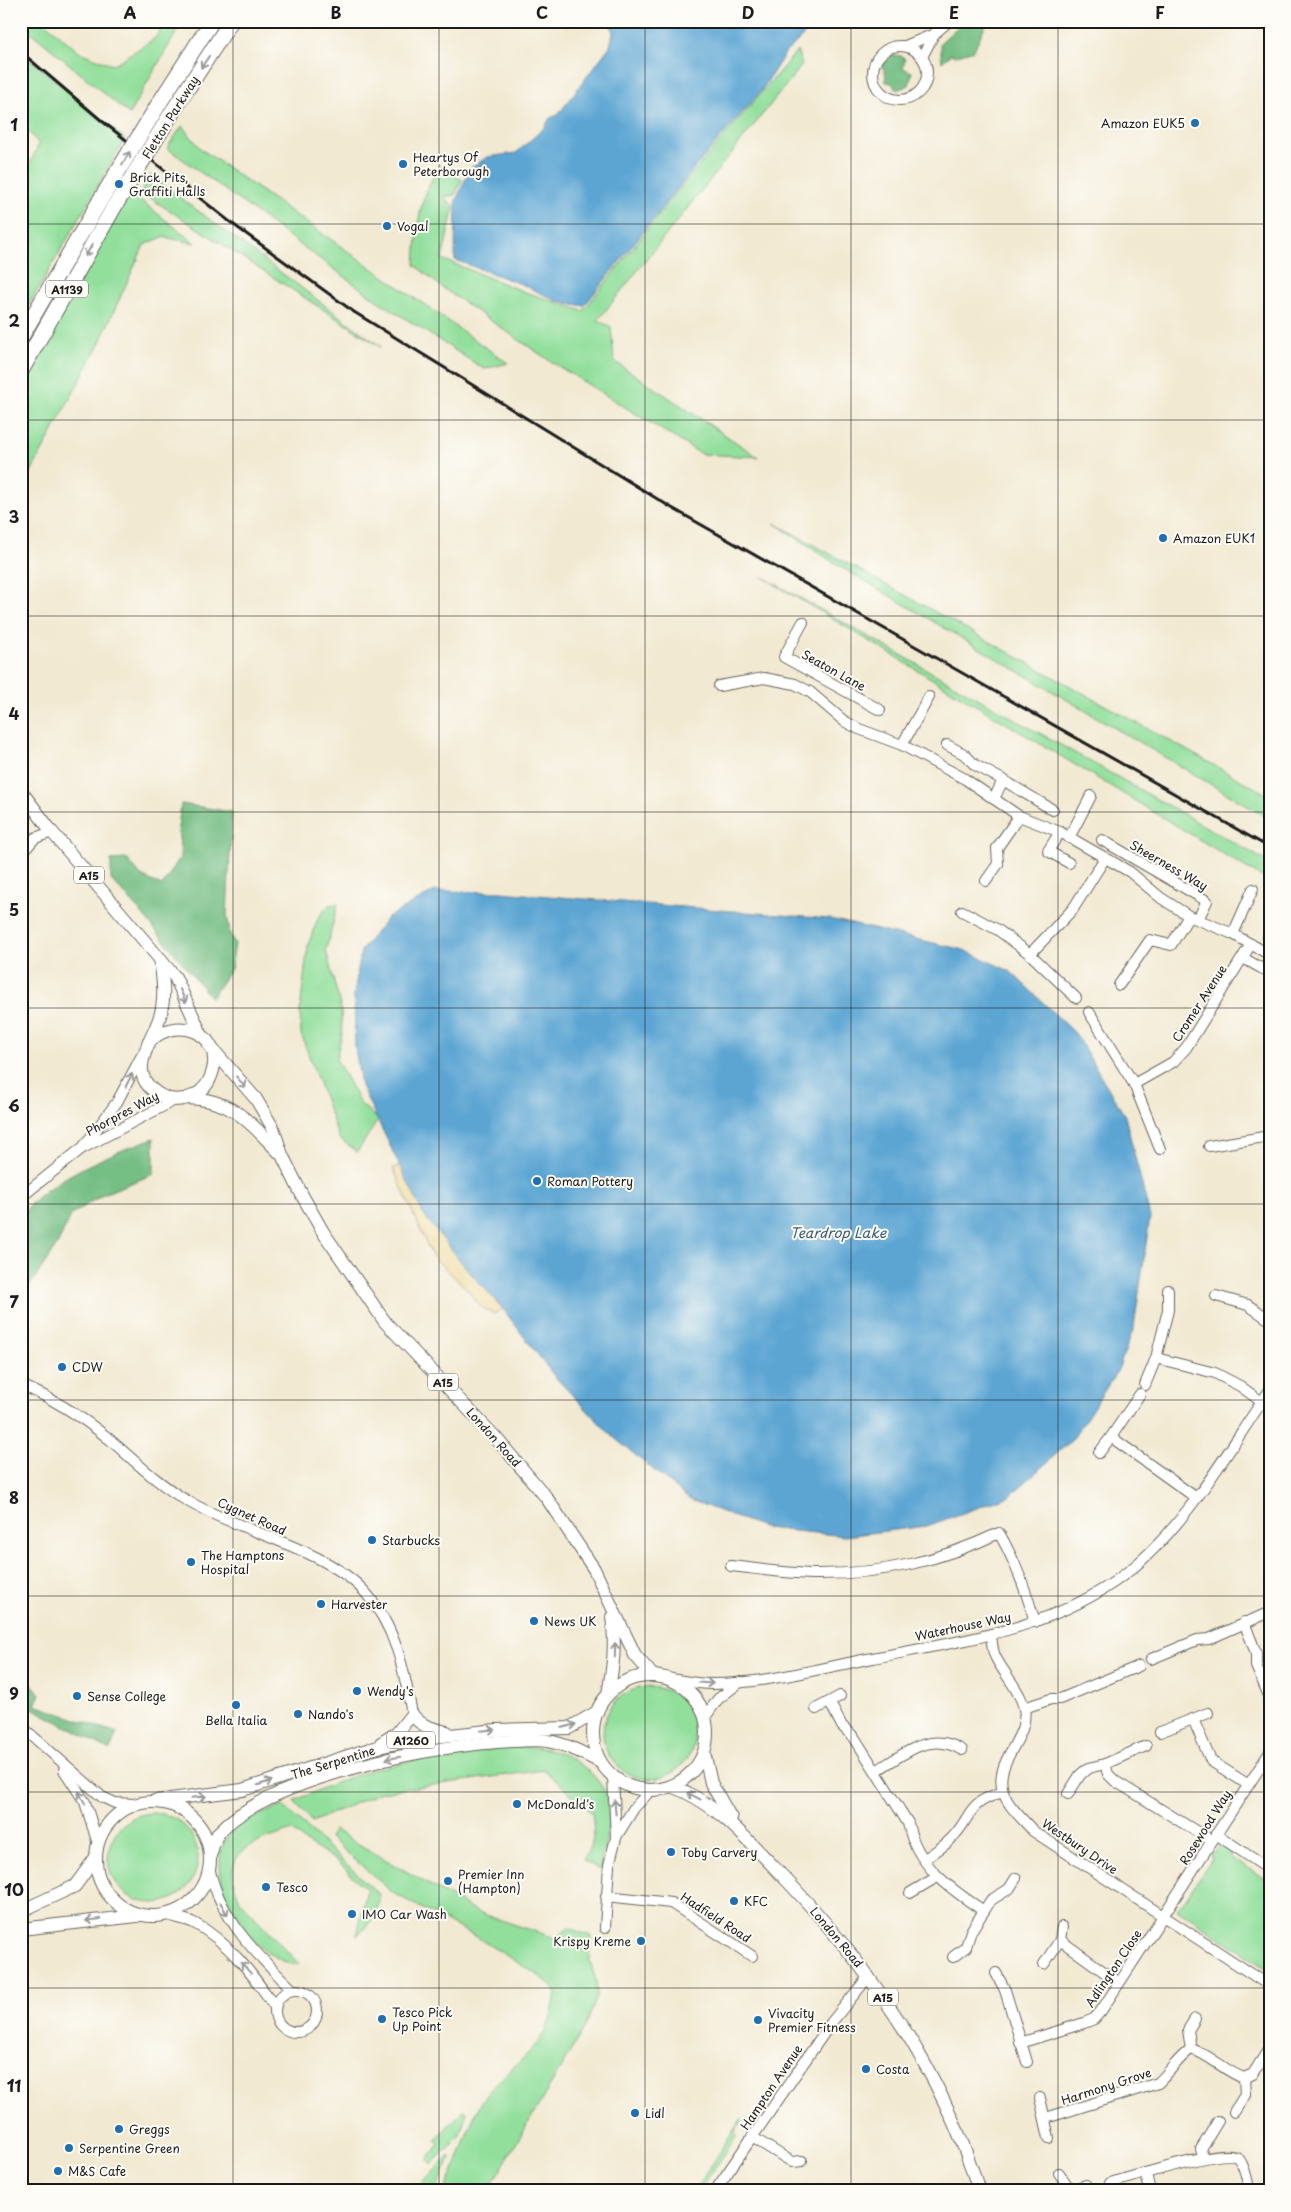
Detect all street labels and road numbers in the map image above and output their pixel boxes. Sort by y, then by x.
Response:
street label: Fletton Parkway [137,72,203,162]
road number: A1139 [46,280,88,298]
street label: Seaton Lane [799,645,870,695]
street label: Sheerness Way [1127,835,1212,895]
road number: A15 [74,866,104,884]
street label: Cromer Avenue [1167,960,1231,1045]
street label: Phorpres Way [82,1086,162,1140]
road number: A15 [428,1374,458,1390]
street label: London Road [462,1403,526,1471]
street label: Cygnet Road [215,1493,289,1539]
street label: Waterhouse Way [913,1607,1013,1645]
road number: A1260 [387,1732,435,1748]
street label: The Serpentine [289,1741,378,1783]
street label: Rosewood Way [1175,1786,1235,1868]
street label: Westbury Drive [1038,1814,1122,1878]
street label: Hadfield Road [677,1887,755,1947]
street label: London Road [806,1903,868,1971]
street label: Adlington Close [1080,1926,1146,2010]
road number: A15 [868,1988,898,2005]
street label: Hampton Avenue [736,2040,807,2133]
street label: Harmony Grove [1059,2063,1153,2109]

